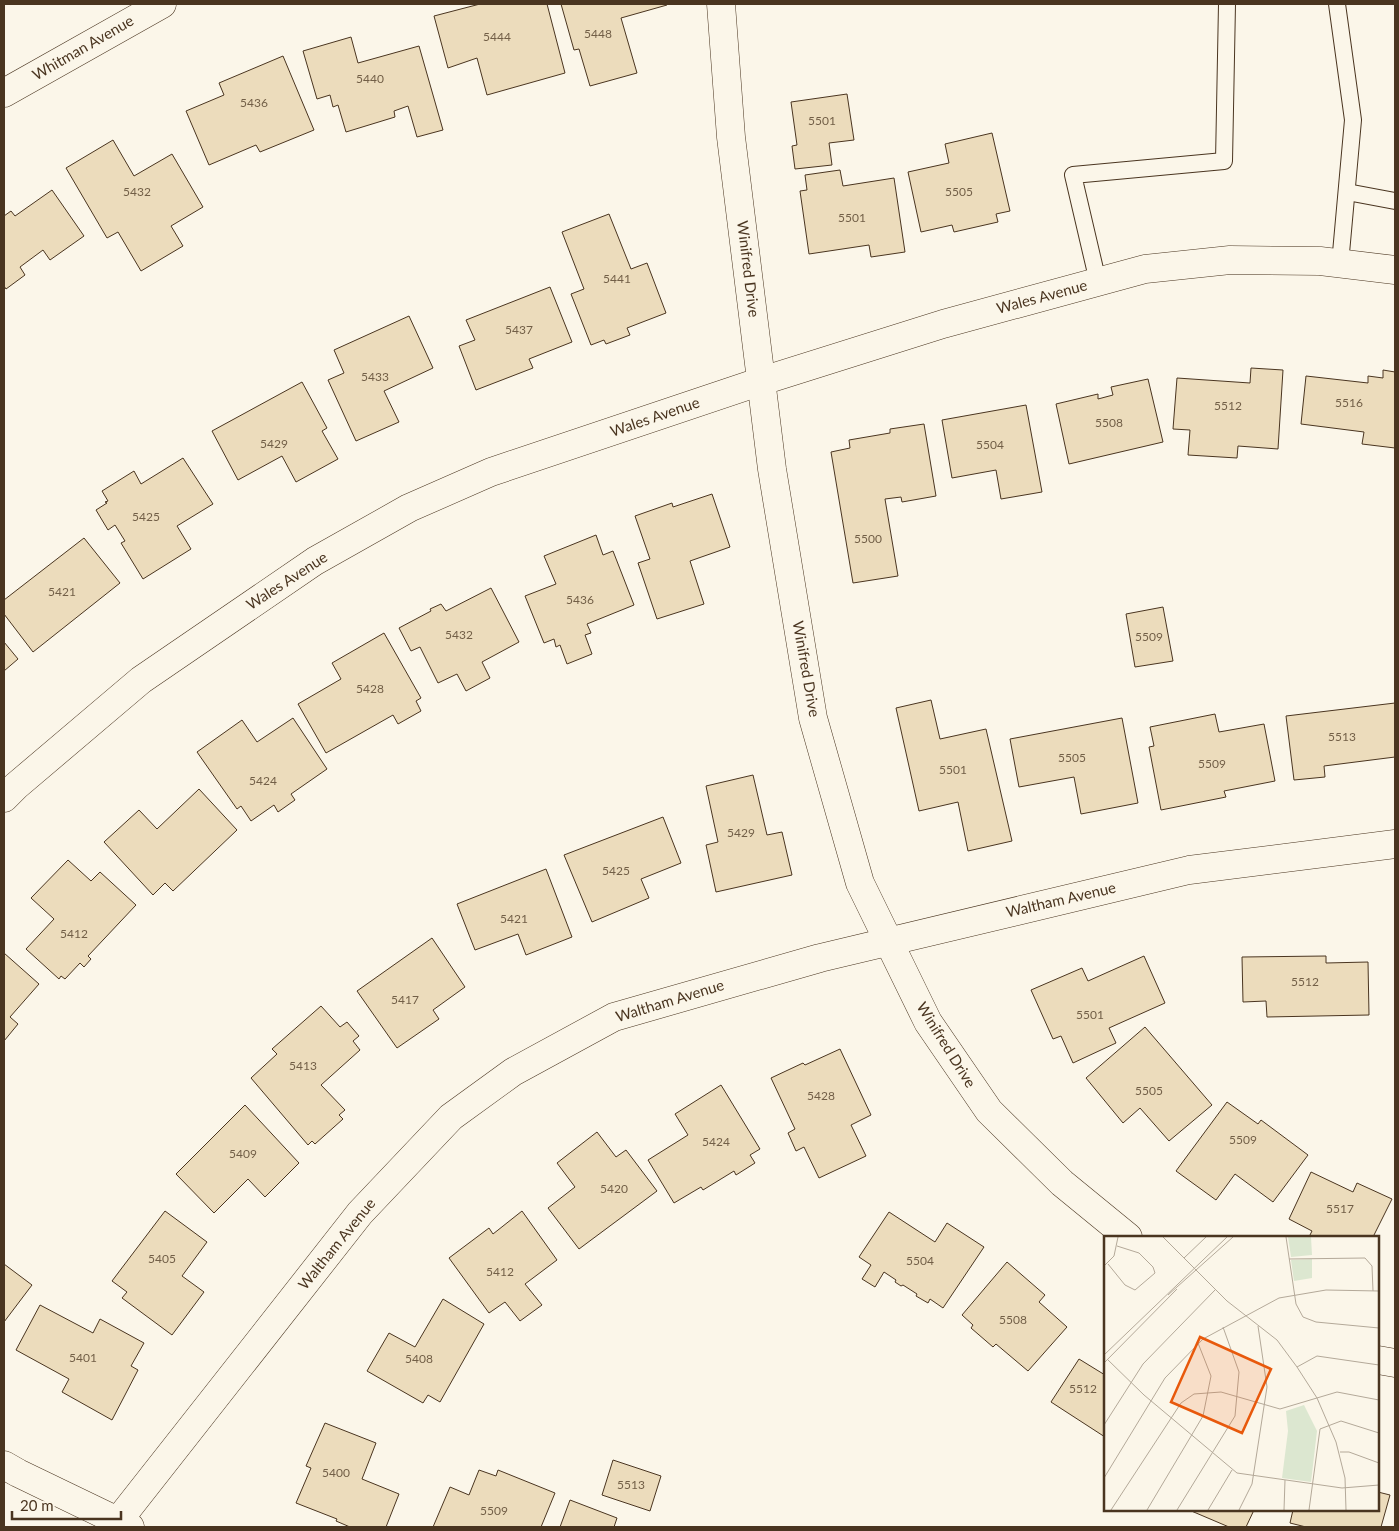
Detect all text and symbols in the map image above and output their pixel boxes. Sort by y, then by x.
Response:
street label: Whitman Avenue [29,11,136,83]
house number: 5448 [584,26,612,41]
house number: 5444 [483,29,511,44]
house number: 5440 [356,71,384,86]
house number: 5436 [240,95,268,110]
house number: 5501 [808,113,836,128]
house number: 5432 [123,184,151,199]
house number: 5505 [945,184,973,199]
house number: 5501 [838,210,866,225]
street label: Winifred Drive [734,219,764,318]
house number: 5441 [603,271,631,286]
street label: Wales Avenue [994,275,1089,317]
house number: 5437 [505,322,533,337]
house number: 5433 [361,369,389,384]
street label: Wales Avenue [608,392,702,440]
house number: 5516 [1335,395,1363,410]
house number: 5512 [1214,398,1242,413]
house number: 5508 [1095,415,1123,430]
house number: 5429 [260,436,288,451]
house number: 5504 [976,437,1004,452]
house number: 5425 [132,509,160,524]
house number: 5500 [854,531,882,546]
street label: Wales Avenue [243,547,330,613]
house number: 5421 [48,584,76,599]
house number: 5436 [566,592,594,607]
street label: Winifred Drive [790,619,824,718]
house number: 5432 [445,627,473,642]
house number: 5509 [1135,629,1163,644]
house number: 5428 [356,681,384,696]
house number: 5513 [1328,729,1356,744]
house number: 5505 [1058,750,1086,765]
house number: 5509 [1198,756,1226,771]
house number: 5501 [939,762,967,777]
house number: 5424 [249,773,277,788]
house number: 5429 [727,825,755,840]
house number: 5425 [602,863,630,878]
street label: Waltham Avenue [1004,878,1118,920]
house number: 5421 [500,911,528,926]
house number: 5412 [60,926,88,941]
house number: 5512 [1291,974,1319,989]
street label: Waltham Avenue [613,975,726,1025]
house number: 5417 [391,992,419,1007]
street label: Winifred Drive [913,998,980,1091]
house number: 5501 [1076,1007,1104,1022]
house number: 5413 [289,1058,317,1073]
house number: 5505 [1135,1083,1163,1098]
house number: 5428 [807,1088,835,1103]
house number: 5509 [1229,1132,1257,1147]
house number: 5424 [702,1134,730,1149]
house number: 5409 [229,1146,257,1161]
house number: 5420 [600,1181,628,1196]
street label: Waltham Avenue [294,1194,379,1293]
house number: 5517 [1326,1201,1354,1216]
inset map [1104,1236,1379,1511]
house number: 5405 [148,1251,176,1266]
house number: 5504 [906,1253,934,1268]
house number: 5412 [486,1264,514,1279]
house number: 5508 [999,1312,1027,1327]
house number: 5401 [69,1350,97,1365]
house number: 5408 [405,1351,433,1366]
house number: 5512 [1069,1381,1097,1396]
house number: 5400 [322,1465,350,1480]
house number: 5513 [617,1477,645,1492]
scale bar [12,1488,121,1520]
text: 20 m [20,1496,54,1514]
house number: 5509 [480,1503,508,1518]

